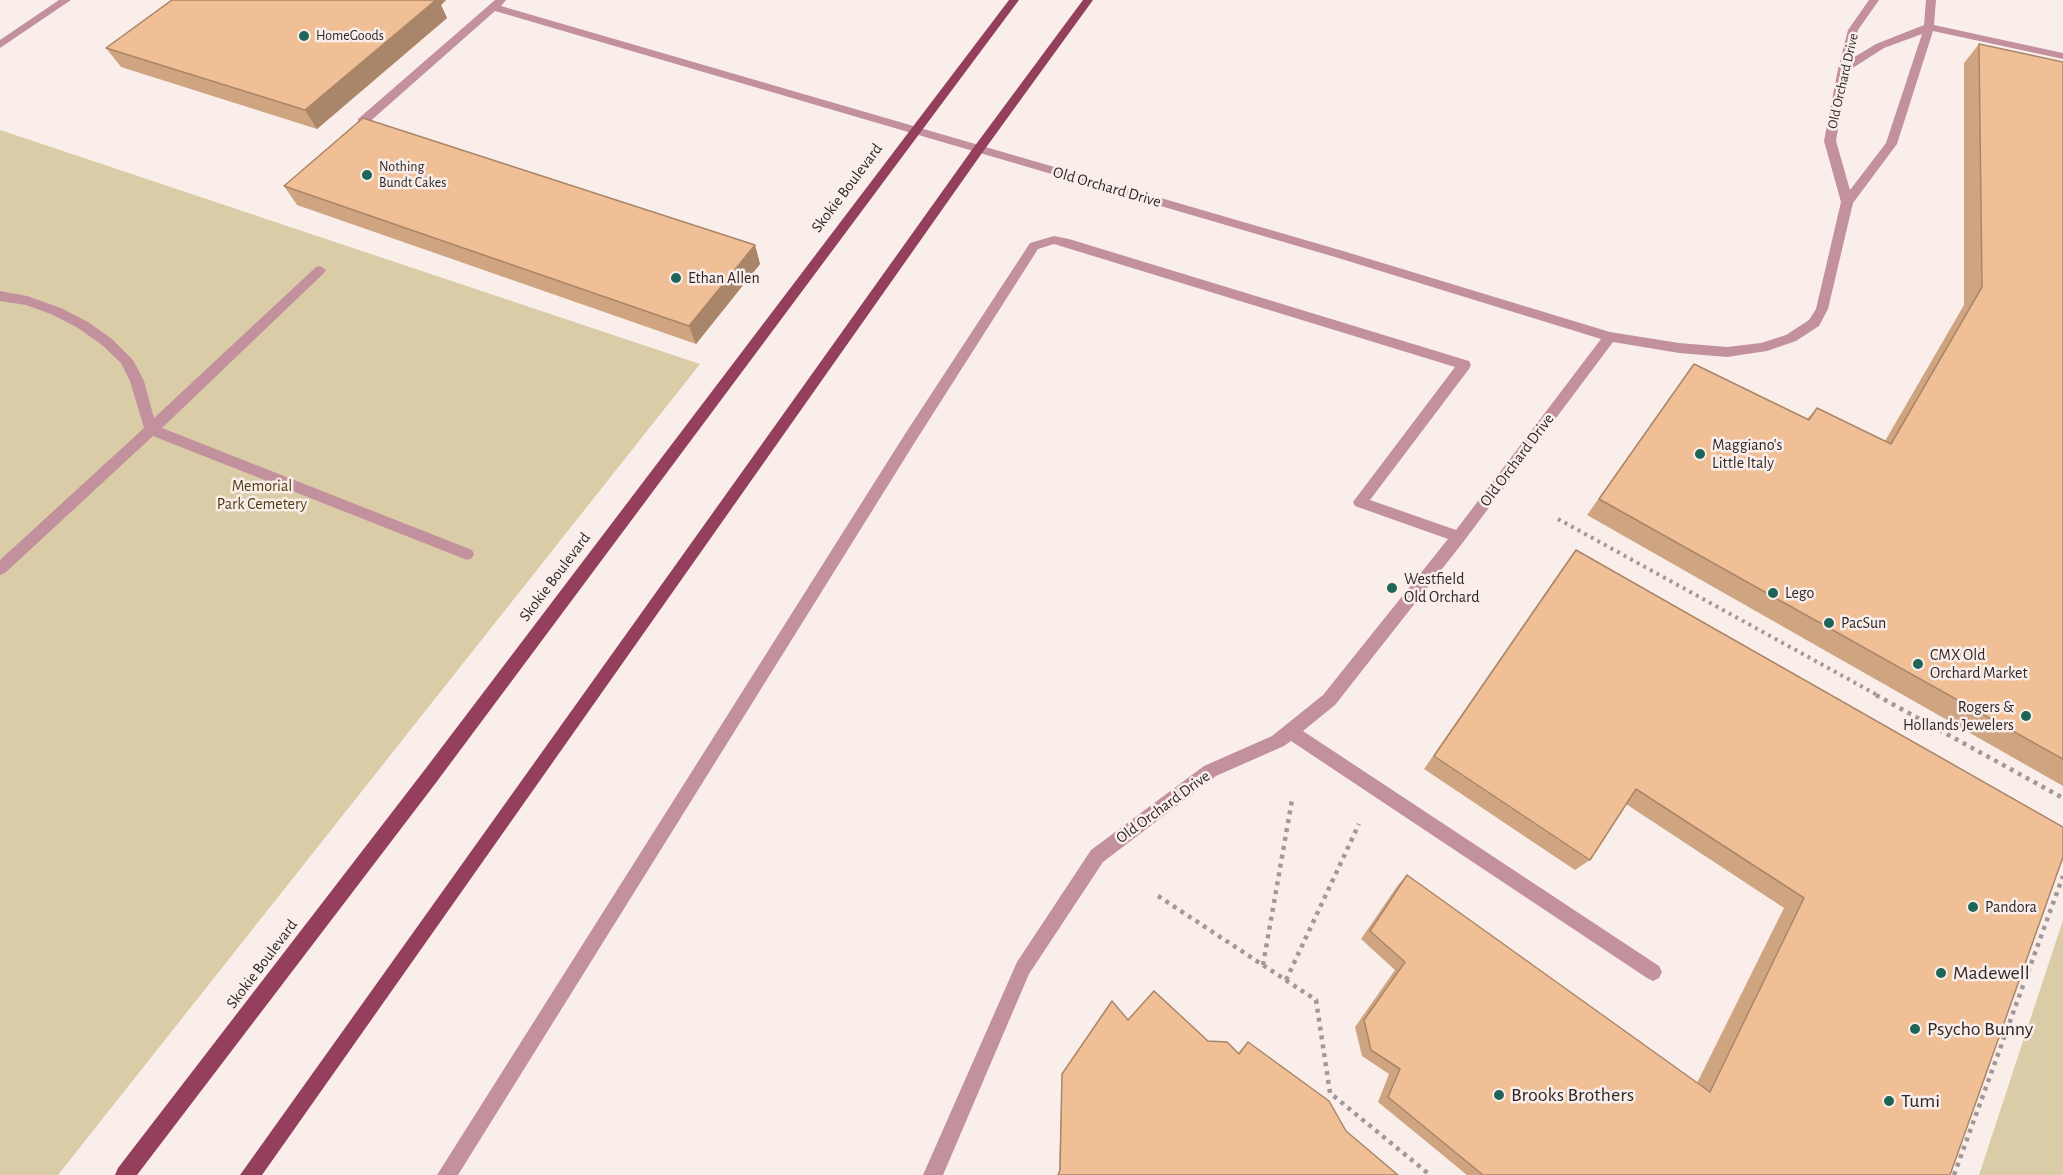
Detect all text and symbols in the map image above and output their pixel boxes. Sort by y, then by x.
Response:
place label: HomeGoods [316,28,384,44]
marker: HomeGoods [297,29,311,43]
street label: Old Orchard Drive [1824,32,1862,130]
street label: Skokie Boulevard [807,140,887,236]
place label: Nothing Bundt Cakes [379,159,446,192]
street label: Old Orchard Drive [1051,162,1163,212]
marker: Nothing Bundt Cakes [360,168,374,182]
place label: Ethan Allen [688,268,760,288]
marker: Ethan Allen [669,271,683,285]
street label: Old Orchard Drive [1476,410,1558,510]
place label: Maggiano's Little Italy [1712,435,1782,473]
marker: Maggiano's Little Italy [1693,447,1707,461]
park label: Memorial Park Cemetery [217,476,307,514]
street label: Skokie Boulevard [515,529,595,625]
place label: Westfield Old Orchard [1404,569,1480,607]
marker: Westfield Old Orchard [1385,581,1399,595]
place label: Lego [1785,583,1814,603]
marker: Lego [1766,586,1780,600]
place label: PacSun [1841,613,1886,633]
marker: PacSun [1822,616,1836,630]
place label: CMX Old Orchard Market [1930,645,2028,683]
marker: CMX Old Orchard Market [1911,657,1925,671]
place label: Rogers & Hollands Jewelers [1903,697,2014,735]
marker: Rogers & Hollands Jewelers [2019,709,2033,723]
street label: Old Orchard Drive [1112,766,1214,848]
place label: Pandora [1985,897,2037,917]
marker: Pandora [1966,900,1980,914]
street label: Skokie Boulevard [222,916,302,1012]
place label: Madewell [1953,961,2030,985]
marker: Madewell [1934,966,1948,980]
place label: Psycho Bunny [1927,1017,2033,1041]
marker: Psycho Bunny [1908,1022,1922,1036]
place label: Brooks Brothers [1511,1083,1634,1107]
marker: Brooks Brothers [1492,1088,1506,1102]
place label: Tumi [1901,1089,1940,1113]
marker: Tumi [1882,1094,1896,1108]

